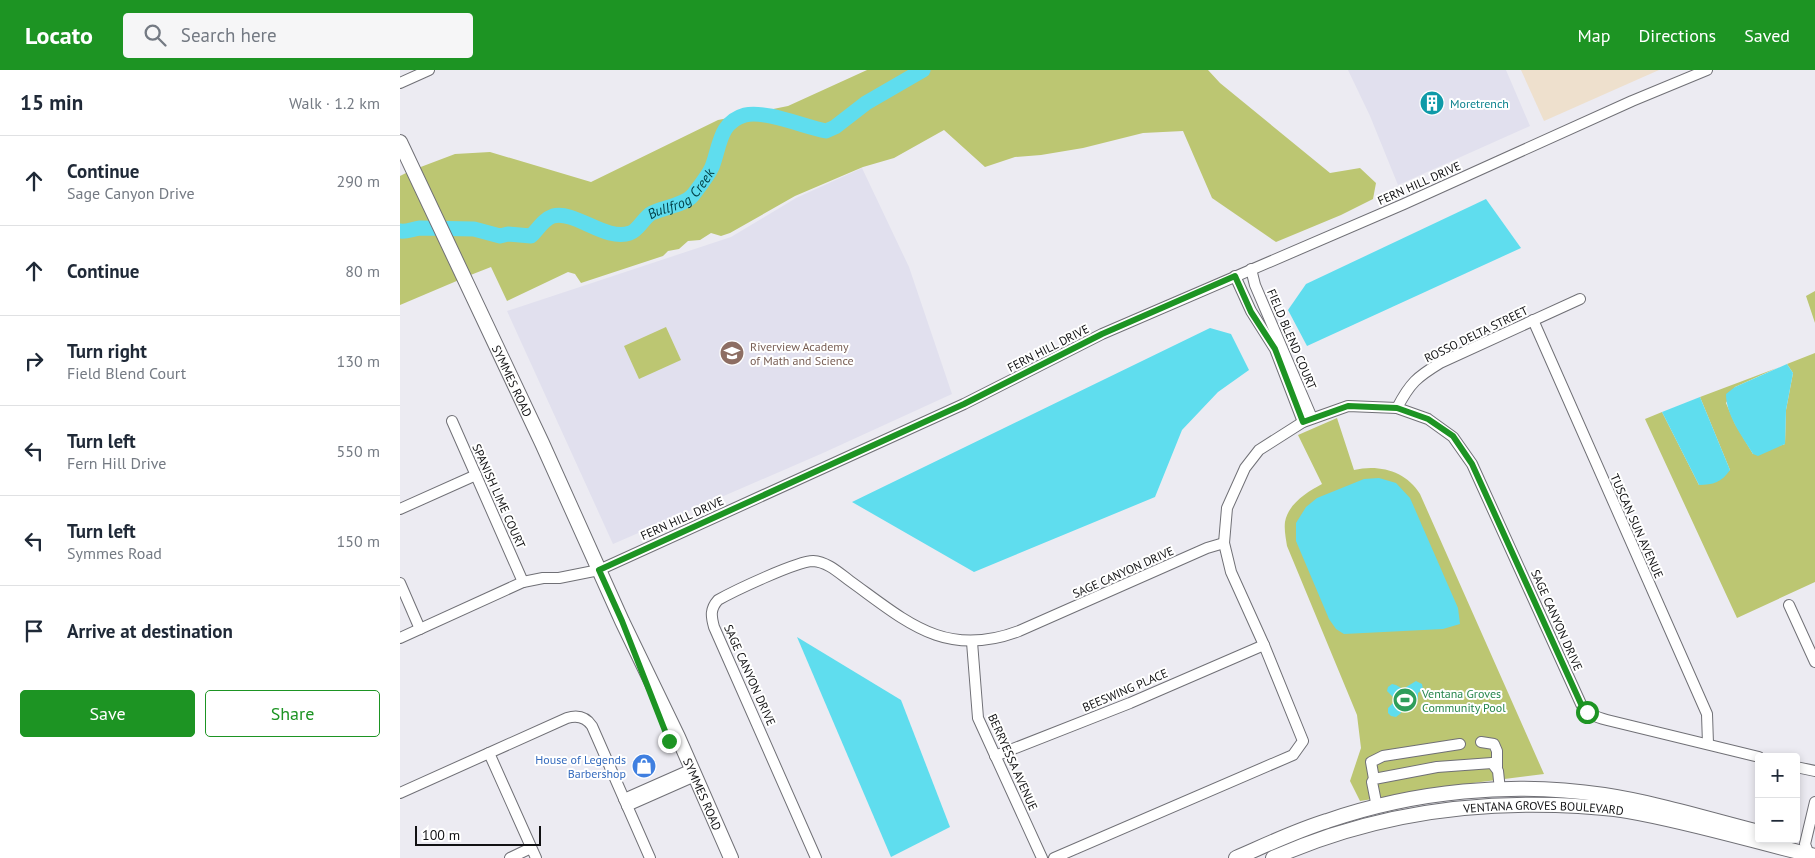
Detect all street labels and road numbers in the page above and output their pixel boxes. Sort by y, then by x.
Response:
street label: FERN HILL DRIVE [1375,158,1463,208]
street label: FIELD BLEND COURT [1264,286,1320,392]
street label: ROSSO DELTA STREET [1422,302,1531,366]
street label: FERN HILL DRIVE [1005,321,1091,375]
street label: SYMMES ROAD [489,342,536,419]
street label: SPANISH LIME COURT [469,441,529,551]
street label: TUSCAN SUN AVENUE [1607,471,1667,581]
street label: FERN HILL DRIVE [638,493,726,543]
street label: SAGE CANYON DRIVE [1070,543,1176,601]
street label: SAGE CANYON DRIVE [1528,567,1586,673]
street label: SAGE CANYON DRIVE [721,622,779,728]
street label: BEESWING PLACE [1080,665,1170,715]
street label: BERRYESSA AVENUE [985,711,1041,813]
street label: SYMMES ROAD [681,755,725,833]
street label: VENTANA GROVES BOULEVARD [1462,797,1625,818]

